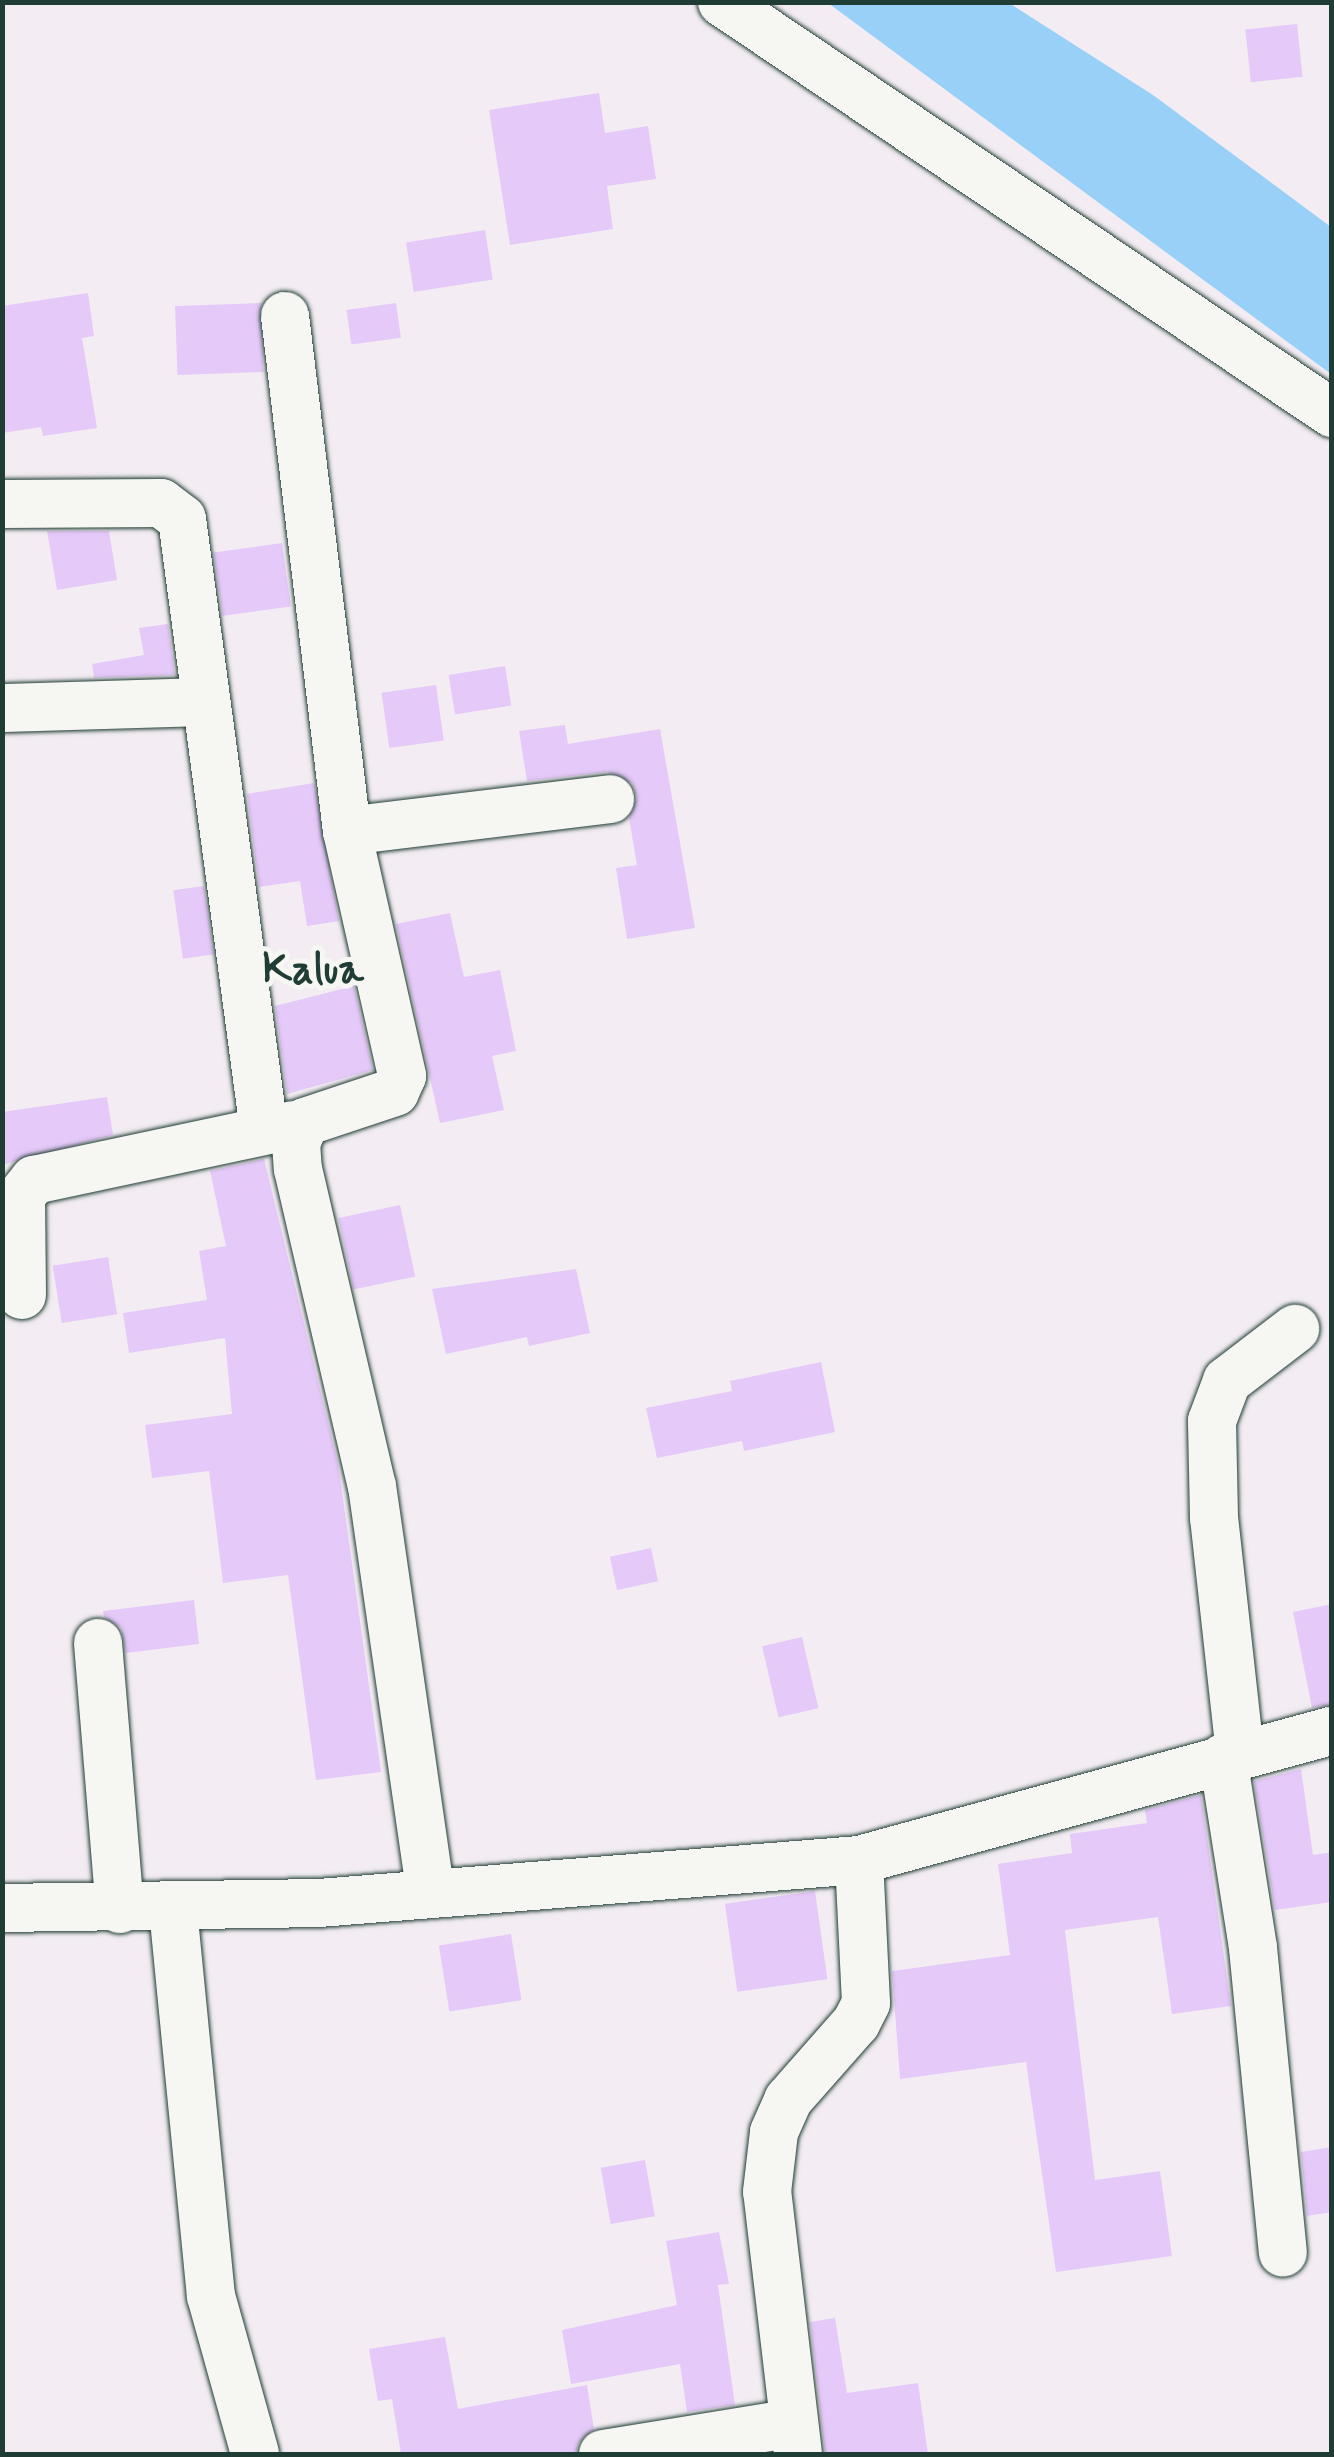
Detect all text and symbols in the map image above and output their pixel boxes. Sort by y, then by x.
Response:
district label: Kalua [262,946,364,996]

